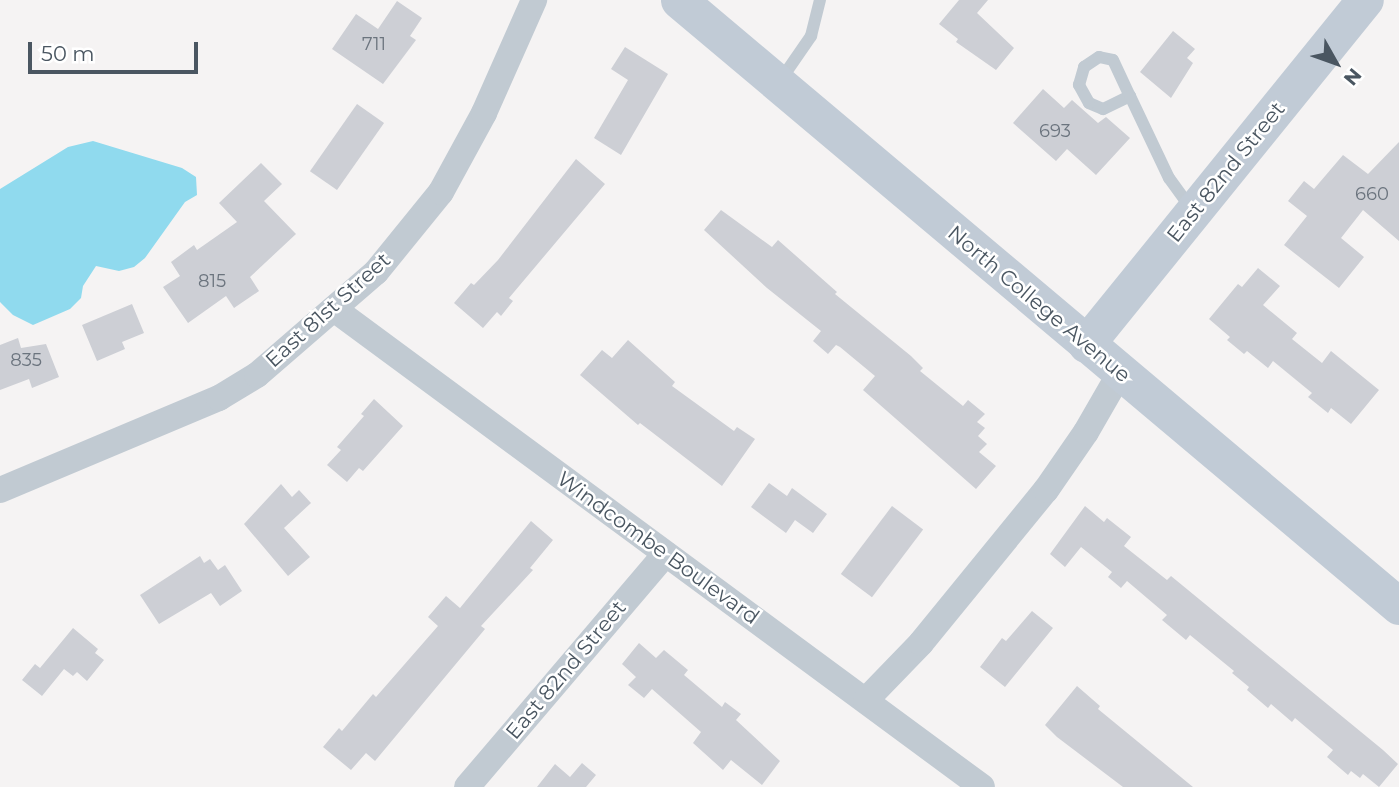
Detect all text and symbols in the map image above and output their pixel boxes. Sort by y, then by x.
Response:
scale bar [32,28,201,72]
north arrow [1301,28,1371,98]
house number: 711 [362,33,386,55]
text: 50 m [41,41,95,66]
text: N [1339,64,1366,90]
street label: East 82nd Street [1162,97,1290,247]
house number: 693 [1039,120,1071,142]
house number: 660 [1355,183,1389,205]
street label: North College Avenue [943,220,1135,388]
street label: East 81st Street [260,247,396,373]
house number: 815 [198,270,226,292]
house number: 835 [10,349,42,371]
street label: Windcombe Boulevard [552,466,764,630]
street label: East 82nd Street [501,596,631,744]

